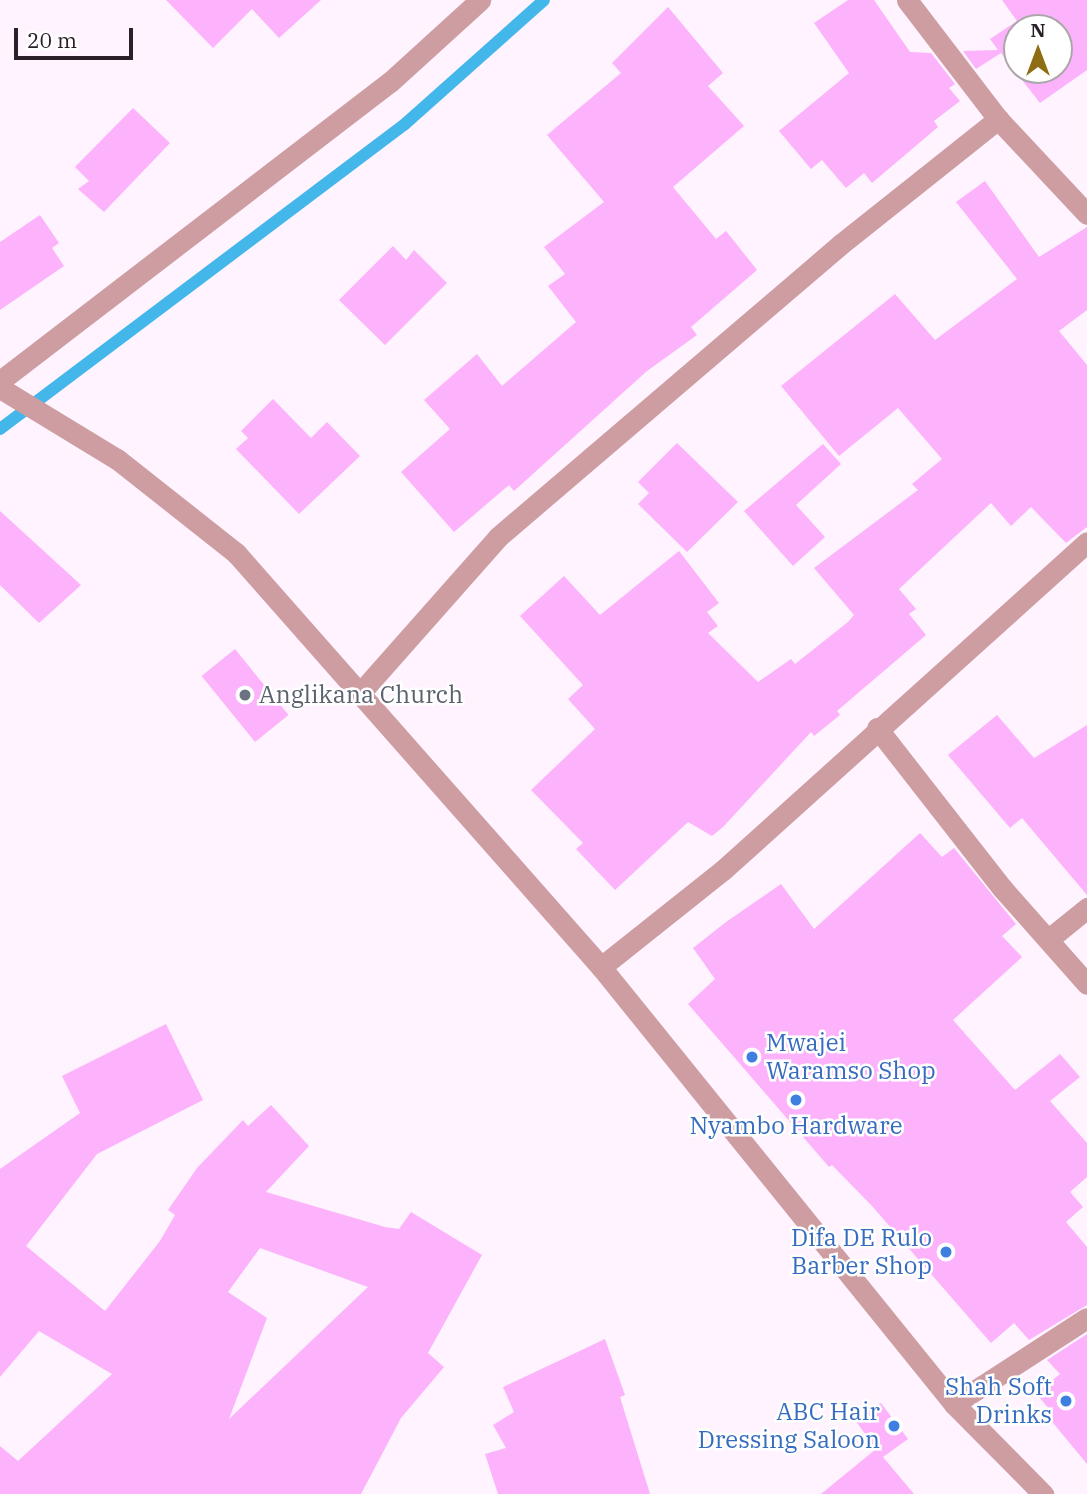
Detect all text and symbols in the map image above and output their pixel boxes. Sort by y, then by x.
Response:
scale bar [18,14,136,58]
north arrow [1003,14,1073,84]
text: N [1030,18,1046,42]
text: 20 m [27,26,77,54]
place label: Anglikana Church [259,681,463,709]
marker: Anglikana Church [237,687,253,703]
place label: Mwajei Waramso Shop [766,1029,936,1085]
marker: Mwajei Waramso Shop [744,1049,760,1065]
marker: Nyambo Hardware [788,1092,804,1108]
place label: Nyambo Hardware [689,1112,903,1140]
place label: Difa DE Rulo Barber Shop [791,1224,932,1280]
marker: Difa DE Rulo Barber Shop [938,1244,954,1260]
place label: Shah Soft Drinks [945,1373,1052,1429]
marker: Shah Soft Drinks [1058,1393,1074,1409]
place label: ABC Hair Dressing Saloon [698,1398,880,1454]
marker: ABC Hair Dressing Saloon [886,1418,902,1434]

